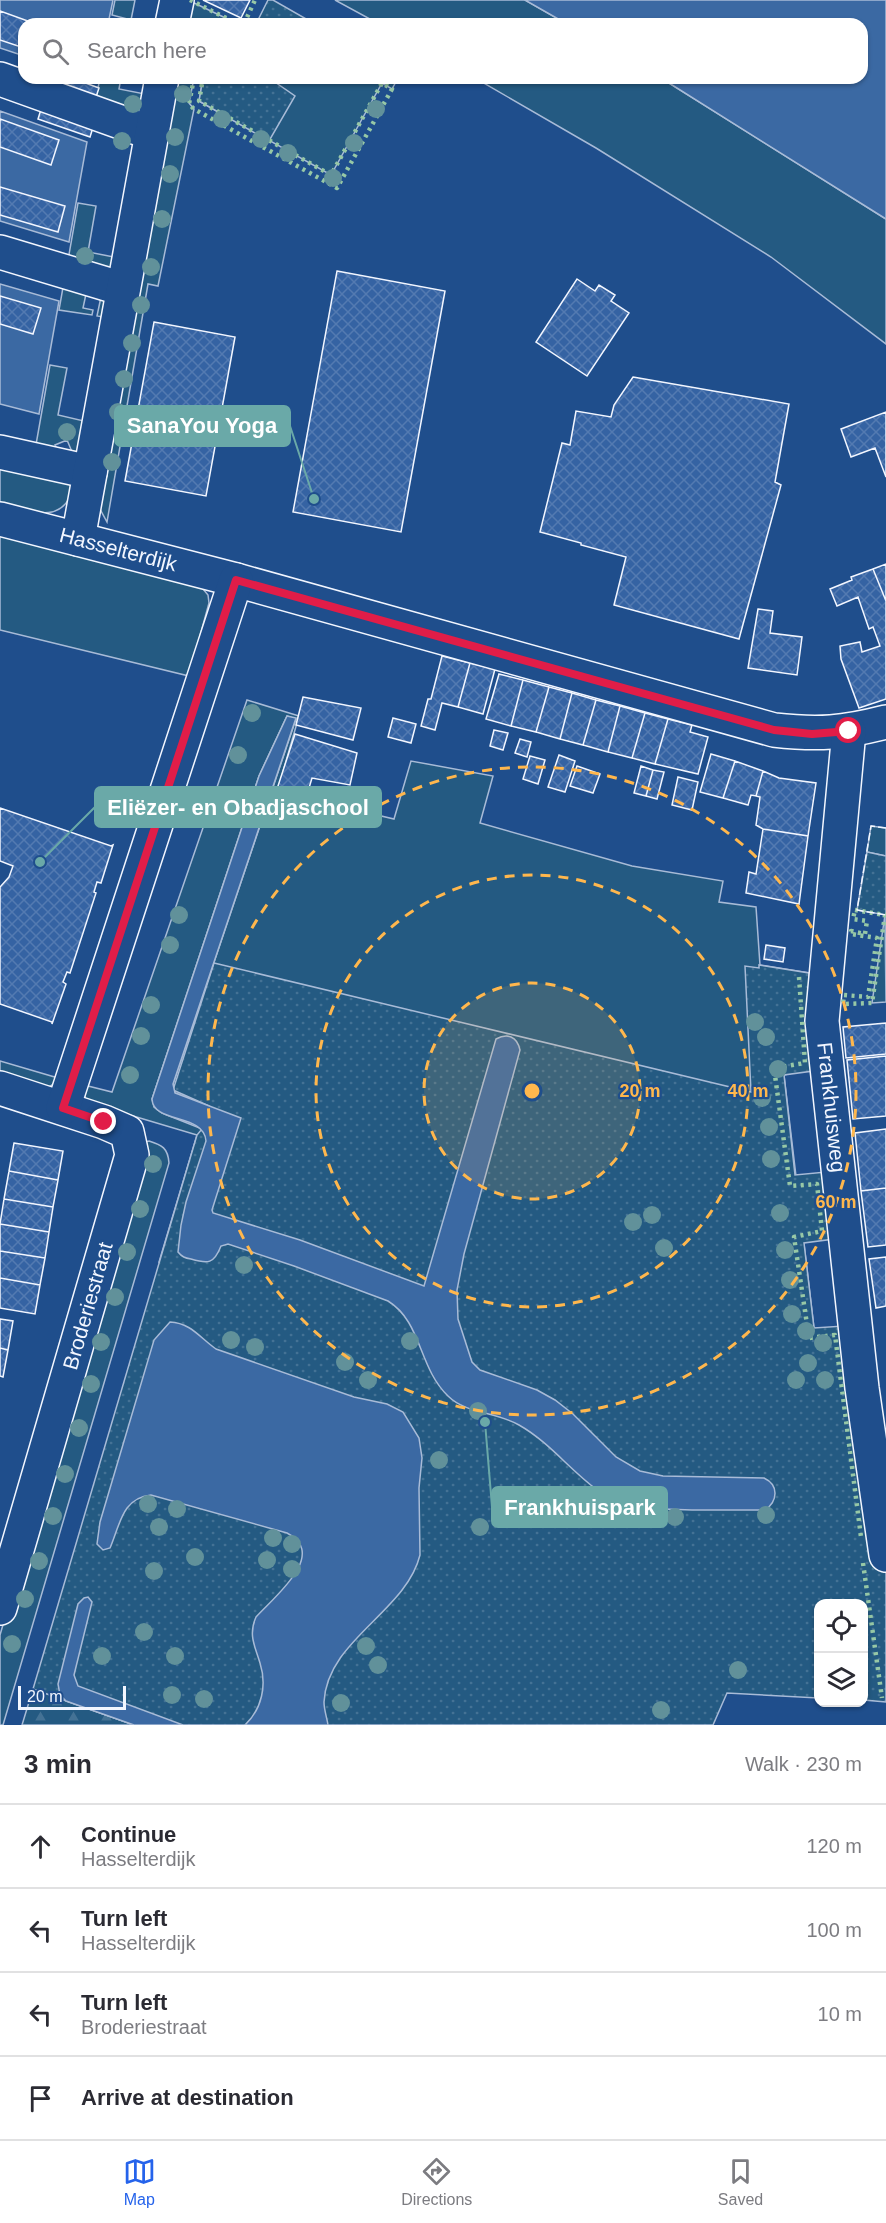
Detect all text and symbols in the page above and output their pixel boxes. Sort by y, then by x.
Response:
search box [18,18,868,84]
icon: search [39,35,72,68]
text: Search here [87,38,207,63]
callout: SanaYou Yoga [115,406,290,446]
text: SanaYou Yoga [127,413,278,438]
street label: Hasselterdijk [57,523,180,575]
route start [835,717,861,743]
callout: Eliëzer- en Obadjaschool [95,787,381,827]
text: Eliëzer- en Obadjaschool [107,795,369,820]
street label: Frankhuisweg [813,1041,850,1173]
centre of rings [522,1081,542,1101]
text: 20 m [619,1081,661,1101]
text: 40 m [727,1081,769,1101]
route end [90,1108,116,1134]
text: 60 m [815,1192,857,1212]
street label: Broderiestraat [58,1239,117,1372]
callout: Frankhuispark [492,1487,667,1527]
text: Frankhuispark [504,1495,657,1520]
map controls [814,1599,868,1707]
button: locate [814,1599,868,1653]
button: layers [814,1653,868,1707]
scale bar [18,1683,126,1710]
text: 20 m [27,1688,63,1705]
text: 3 min [24,1749,92,1779]
text: Walk · 230 m [745,1753,862,1775]
text: Continue [81,1822,176,1847]
icon: ahead [24,1830,57,1863]
text: 120 m [806,1835,862,1857]
text: Hasselterdijk [81,1848,195,1870]
text: Turn left [81,1906,167,1931]
icon: left [24,1914,57,1947]
text: 100 m [806,1919,862,1941]
text: Hasselterdijk [81,1932,195,1954]
text: Turn left [81,1990,167,2015]
icon: left [24,1998,57,2031]
text: 10 m [818,2003,862,2025]
text: Broderiestraat [81,2016,207,2038]
icon: arrive [24,2082,57,2115]
text: Arrive at destination [81,2085,294,2110]
tab: Map [123,2155,156,2209]
tab: Directions [401,2155,472,2209]
tab: Saved [718,2155,763,2209]

